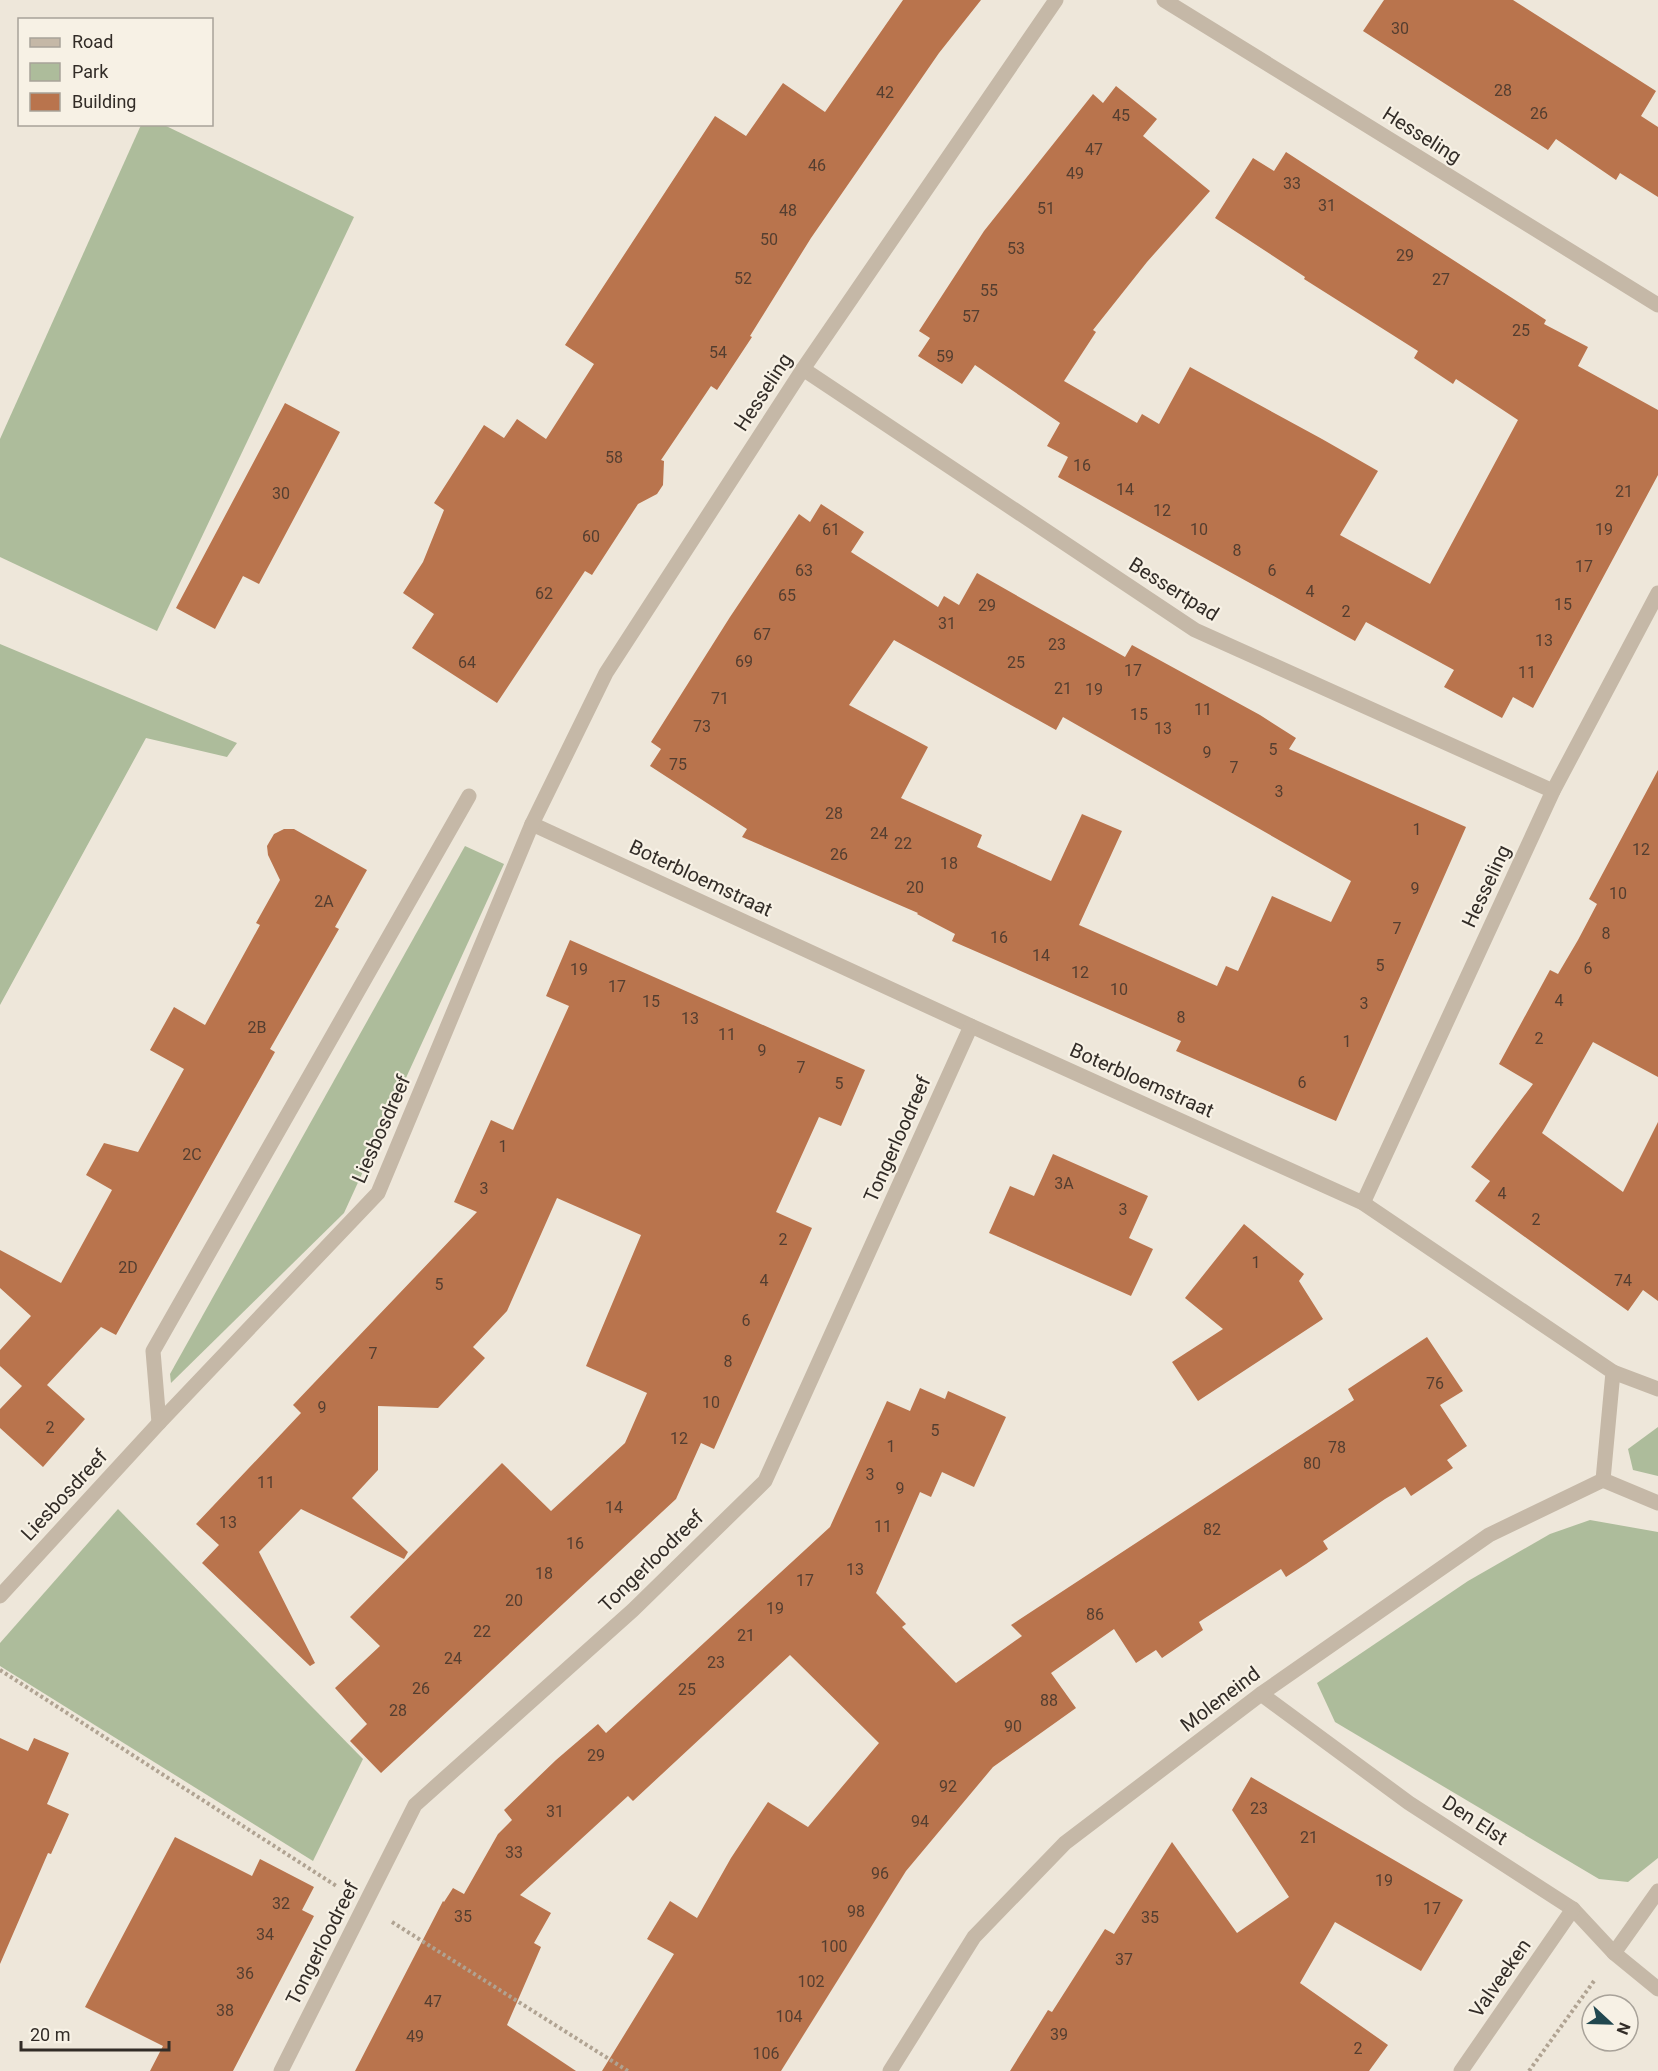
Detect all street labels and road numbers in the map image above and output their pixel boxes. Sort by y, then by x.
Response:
street label: Hesseling [1378,101,1466,169]
street label: Hesseling [729,349,797,435]
street label: Bessertpad [1125,552,1223,626]
street label: Boterbloemstraat [626,834,776,922]
street label: Hesseling [1457,841,1515,931]
street label: Boterbloemstraat [1066,1038,1218,1122]
street label: Liesbosdreef [347,1071,415,1187]
street label: Tongerloodreef [858,1072,936,1206]
street label: Liesbosdreef [16,1445,112,1545]
street label: Tongerloodreef [594,1505,708,1617]
street label: Moleneind [1176,1661,1264,1737]
street label: Den Elst [1438,1790,1512,1850]
street label: Tongerloodreef [280,1877,364,2009]
street label: Valveeken [1464,1934,1536,2022]

